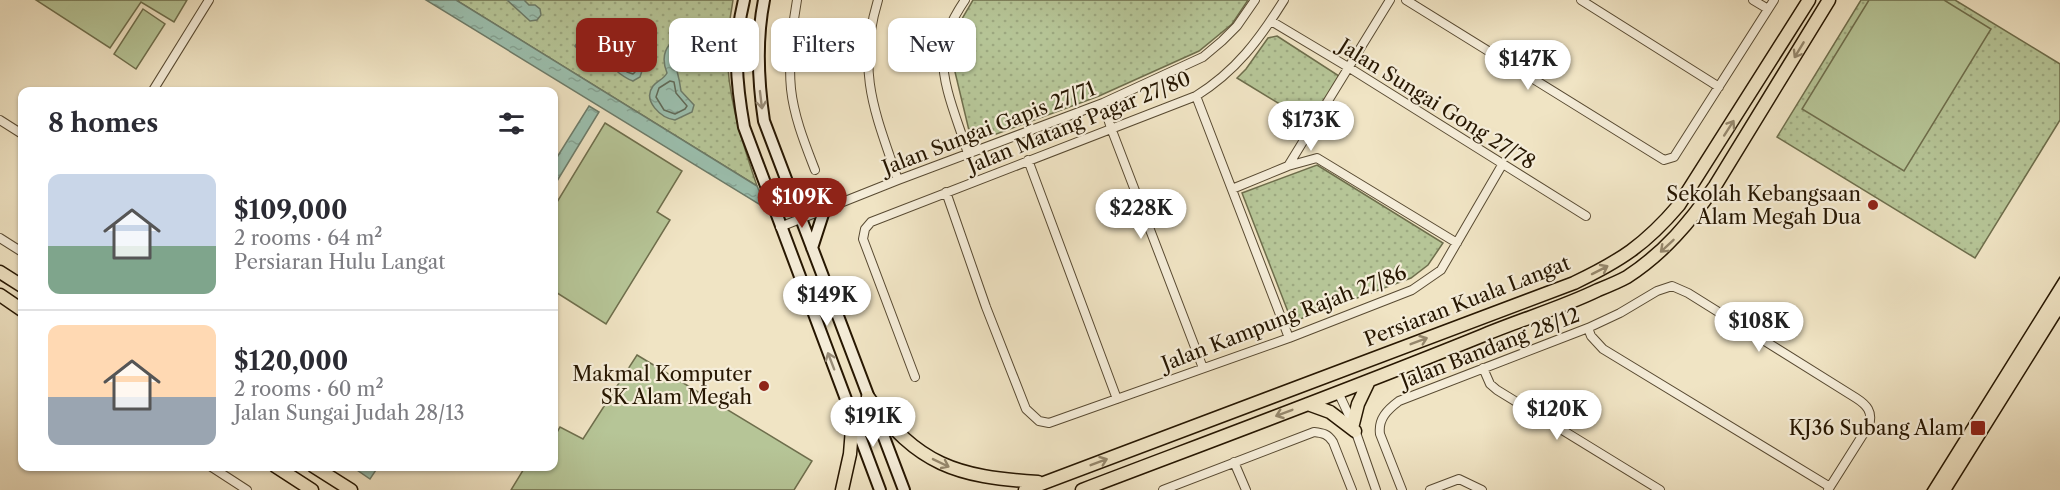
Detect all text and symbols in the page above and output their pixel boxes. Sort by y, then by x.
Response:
chip: Buy [576,18,657,72]
chip: Rent [669,18,759,72]
chip: Filters [771,18,876,72]
chip: New [888,18,976,72]
street label: Jalan Sungai Gong 27/78 [1332,32,1540,174]
pin: $147K [1486,40,1570,91]
one-way arrow [1792,41,1804,58]
text: $147K [1499,47,1557,71]
street label: Jalan Matang Pagar 27/80 [961,66,1194,179]
street label: Jalan Sungai Gapis 27/71 [876,76,1099,181]
one-way arrow [756,90,767,109]
pin: $173K [1269,101,1353,152]
text: 8 homes [48,107,158,139]
icon: filters [495,107,528,140]
text: $173K [1282,108,1340,132]
one-way arrow [1723,120,1735,136]
pin: $109K [760,178,844,229]
place label: Sekolah Kebangsaan Alam Megah Dua [1666,182,1861,229]
text: $109K [772,185,832,209]
pin: $228K [1099,189,1183,240]
text: $109,000 [234,194,348,226]
text: $228K [1109,196,1173,220]
icon: home [96,198,168,270]
marker: Sekolah Kebangsaan Alam Megah Dua [1866,198,1880,212]
text: 2 rooms · 64 m² [234,226,383,250]
one-way arrow [1659,239,1674,253]
text: Persiaran Hulu Langat [234,250,445,274]
street label: Persiaran Kuala Langat [1361,251,1573,351]
street label: Jalan Kampung Rajah 27/86 [1155,260,1410,377]
one-way arrow [1591,264,1609,275]
pin: $149K [785,276,869,327]
text: $149K [797,283,857,307]
pin: $108K [1717,302,1801,353]
street label: Jalan Bandang 28/12 [1394,303,1583,394]
text: $108K [1728,309,1790,333]
one-way arrow [1409,335,1428,346]
text: $120,000 [234,345,348,377]
icon: home [96,349,168,421]
one-way arrow [825,352,836,371]
place label: Makmal Komputer SK Alam Megah [572,362,753,409]
text: 2 rooms · 60 m² [234,377,384,401]
marker: Makmal Komputer SK Alam Megah [757,379,771,393]
pin: $120K [1515,390,1599,441]
pin: $191K [831,397,915,448]
text: $120K [1527,397,1587,421]
text: Jalan Sungai Judah 28/13 [234,401,465,425]
text: $191K [844,404,902,428]
one-way arrow [1275,408,1293,419]
place label: KJ36 Subang Alam [1789,416,1964,440]
marker: KJ36 Subang Alam [1969,419,1987,437]
one-way arrow [1089,455,1108,466]
one-way arrow [932,458,950,470]

